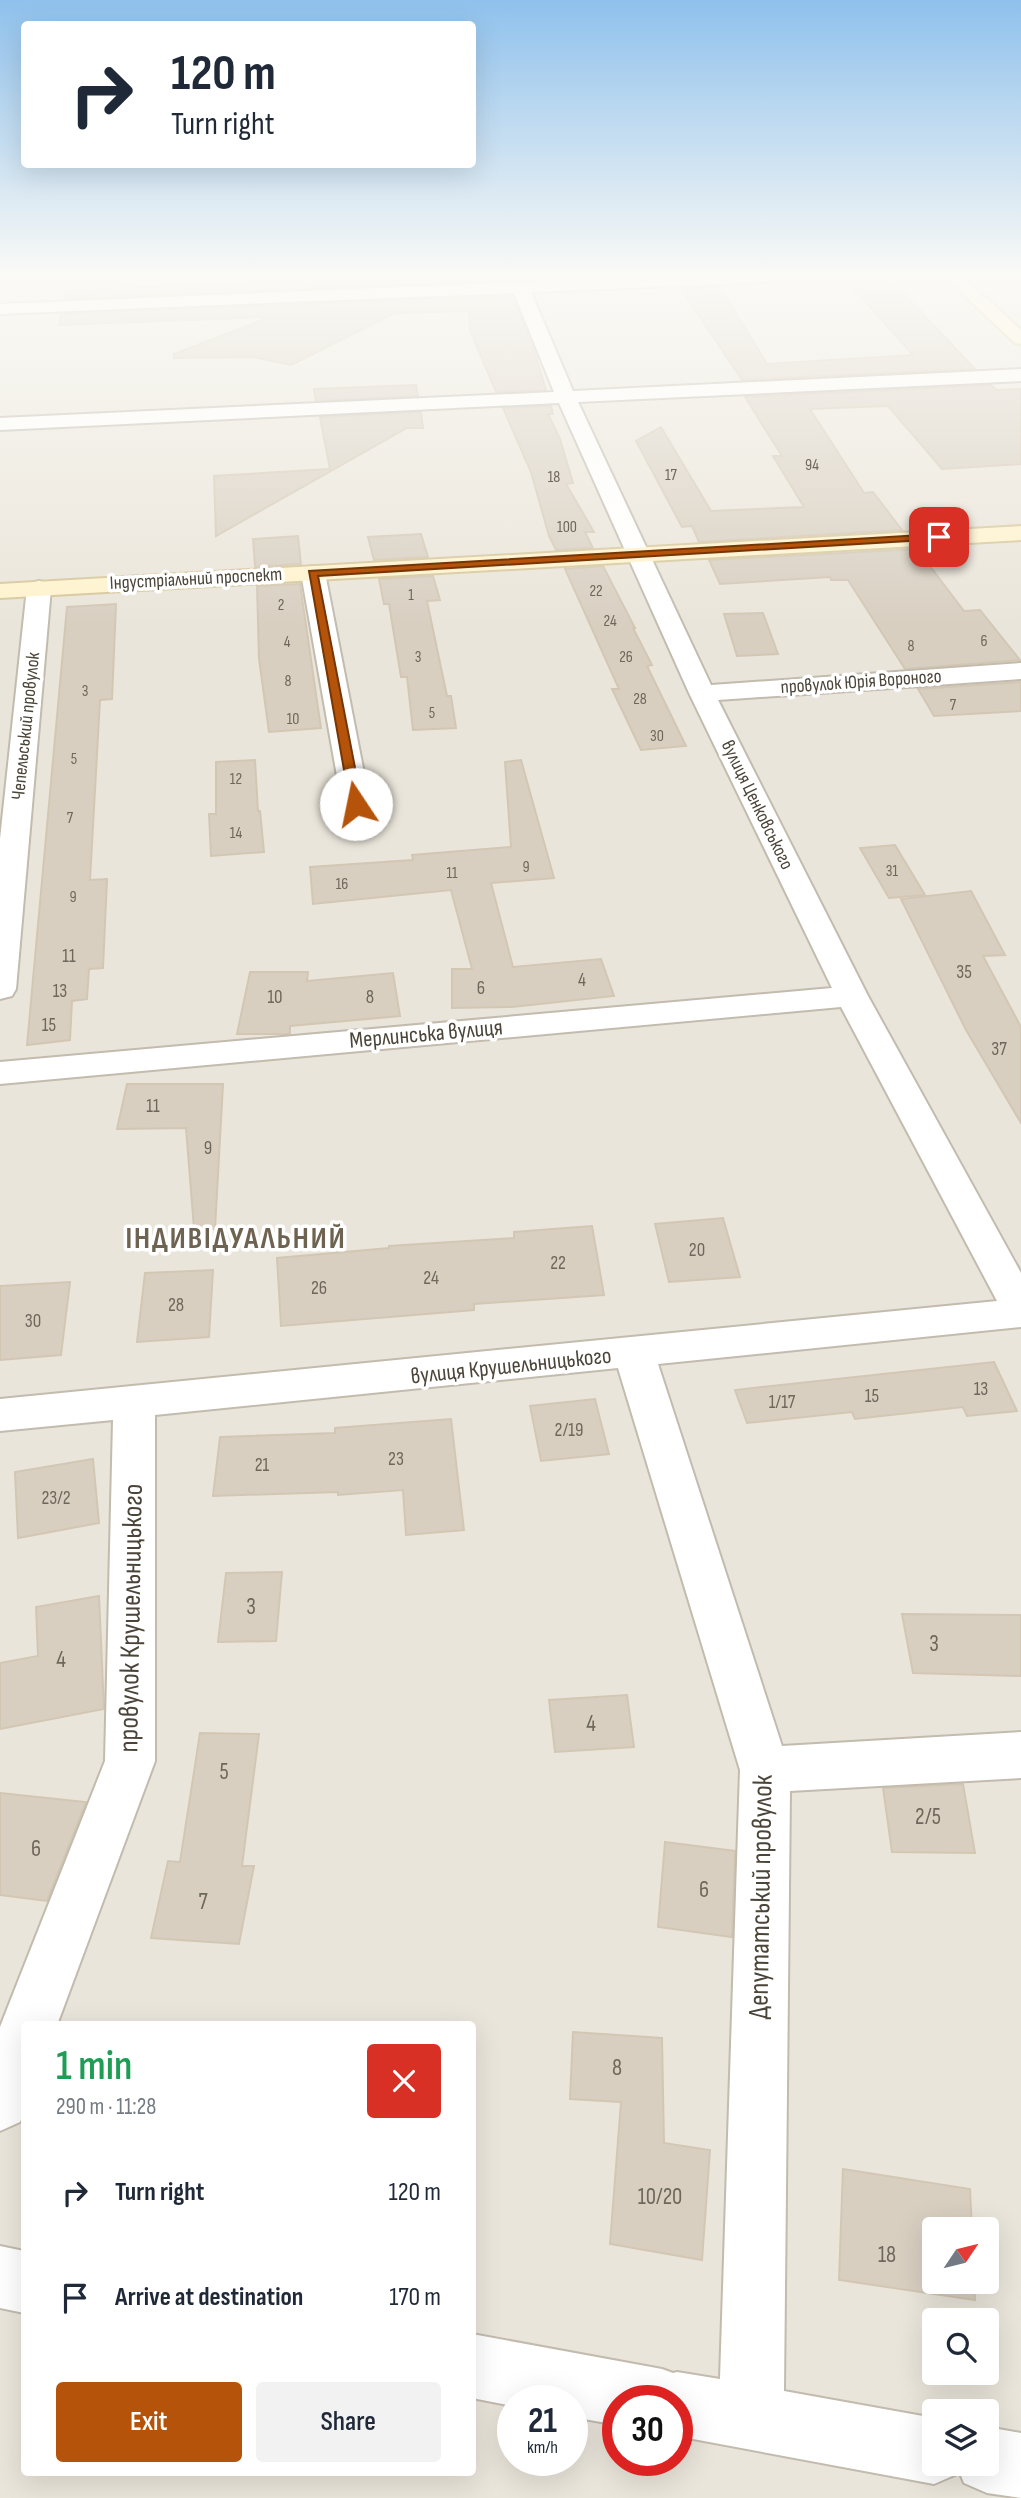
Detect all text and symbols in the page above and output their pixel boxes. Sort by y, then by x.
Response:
text: 120 m [171,45,276,104]
icon: right [56,49,147,140]
text: Turn right [171,105,275,144]
house number: 94 [805,456,819,475]
house number: 17 [665,466,678,485]
house number: 18 [548,468,560,487]
pin [909,507,969,567]
house number: 100 [557,518,577,537]
icon: arrive [920,518,958,556]
street label: Індустріальний проспект [109,563,283,595]
house number: 22 [589,582,603,601]
house number: 1 [408,586,414,605]
house number: 2 [278,596,284,615]
house number: 24 [603,612,617,631]
house number: 6 [980,632,988,651]
house number: 4 [284,633,291,652]
house number: 8 [907,637,915,656]
house number: 3 [415,648,421,667]
house number: 26 [619,648,633,667]
street label: Чепельський провулок [7,650,45,801]
street label: провулок Юрія Вороного [780,665,942,699]
house number: 8 [284,672,292,691]
house number: 3 [82,682,88,701]
house number: 28 [633,690,647,709]
house number: 7 [950,696,957,715]
house number: 5 [429,704,435,723]
house number: 10 [287,710,299,729]
house number: 30 [650,727,664,746]
street label: вулиця Ценковського [716,737,798,873]
house number: 5 [71,750,77,769]
position arrow [319,767,393,841]
house number: 12 [230,770,242,789]
house number: 7 [67,809,74,828]
house number: 14 [230,824,242,843]
house number: 9 [522,858,530,877]
house number: 31 [886,862,899,881]
house number: 11 [446,864,458,883]
house number: 16 [336,875,348,894]
house number: 9 [69,888,77,907]
house number: 11 [62,945,76,968]
house number: 35 [956,961,972,984]
house number: 4 [578,969,586,992]
house number: 6 [477,977,485,1000]
house number: 13 [53,980,67,1003]
house number: 10 [267,986,283,1009]
house number: 8 [366,986,374,1009]
street label: Мерлинська вулиця [348,1013,504,1055]
house number: 15 [42,1014,56,1037]
house number: 37 [991,1038,1007,1061]
house number: 11 [146,1095,160,1118]
house number: 9 [204,1137,212,1160]
district label: ІНДИВІДУАЛЬНИЙ [125,1221,347,1257]
house number: 20 [689,1239,705,1262]
house number: 22 [550,1252,566,1275]
house number: 24 [423,1267,439,1290]
house number: 26 [311,1277,327,1300]
house number: 28 [168,1294,184,1317]
house number: 30 [25,1310,41,1333]
street label: вулиця Крушельницького [409,1342,613,1390]
house number: 13 [974,1378,988,1401]
house number: 15 [865,1385,879,1408]
house number: 1/17 [769,1391,796,1414]
house number: 2/19 [555,1419,583,1442]
house number: 23 [388,1448,404,1471]
house number: 21 [255,1454,270,1477]
street label: провулок Крушельницького [112,1483,150,1753]
house number: 23/2 [41,1487,71,1510]
house number: 3 [246,1593,256,1621]
house number: 3 [929,1630,939,1658]
house number: 4 [56,1646,66,1674]
house number: 4 [586,1710,596,1738]
house number: 5 [219,1758,229,1786]
street label: Депутатський провулок [742,1774,780,2020]
house number: 2/5 [915,1803,941,1831]
house number: 6 [31,1835,41,1863]
house number: 6 [699,1876,709,1904]
house number: 7 [198,1888,208,1916]
text: 1 min [56,2041,132,2092]
button: close [367,2044,441,2118]
house number: 8 [612,2054,622,2082]
text: 290 m · 11:28 [56,2093,156,2121]
icon: right [56,2174,94,2212]
text: Turn right [115,2177,204,2208]
text: 120 m [388,2177,441,2208]
house number: 10/20 [638,2183,682,2211]
north arrow [922,2217,999,2294]
map controls [922,2217,999,2476]
house number: 18 [878,2241,896,2269]
icon: arrive [56,2279,94,2317]
text: Arrive at destination [115,2282,303,2313]
text: 170 m [389,2282,441,2313]
button: search [922,2308,999,2385]
button: Exit [56,2382,242,2462]
button: Share [256,2382,441,2462]
speed limit sign: 30 [602,2385,693,2476]
button: layers [922,2399,999,2476]
text: 21 [528,2400,557,2443]
text: km/h [527,2437,558,2458]

